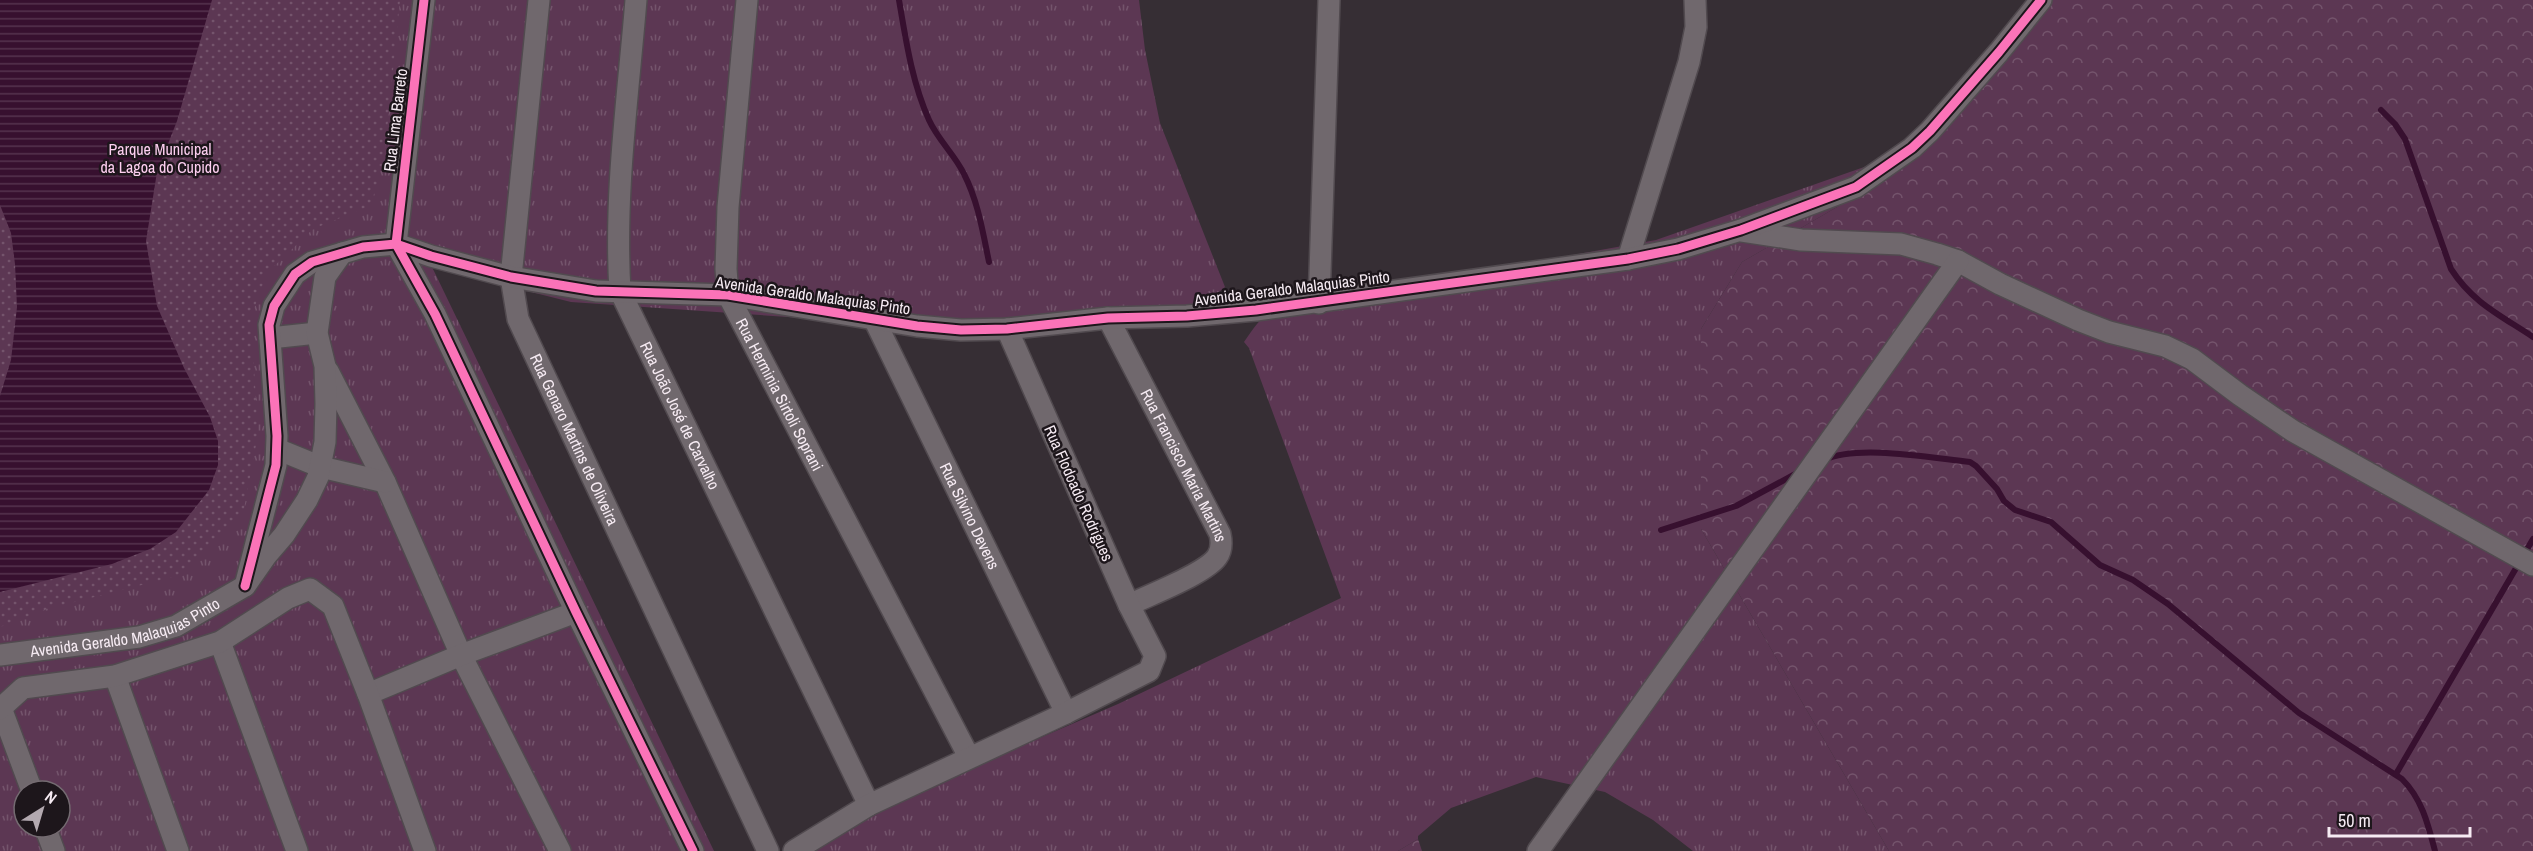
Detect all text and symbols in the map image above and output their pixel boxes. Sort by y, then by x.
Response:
street label: Rua Lima Barreto [378,67,412,173]
park label: Parque Municipal da Lagoa do Cupido [101,138,219,178]
street label: Avenida Geraldo Malaquias Pinto [1192,265,1391,311]
street label: Avenida Geraldo Malaquias Pinto [713,270,912,320]
street label: Rua Herminia Sirtoli Soprani [731,314,829,474]
street label: Rua João José de Carvalho [635,338,725,493]
street label: Rua Genaro Martins de Oliveira [525,350,625,529]
street label: Rua Francisco Maria Martins [1136,385,1232,543]
street label: Rua Flodoado Rodrigues [1039,422,1119,564]
street label: Rua Silvino Devens [935,459,1005,573]
street label: Avenida Geraldo Malaquias Pinto [28,592,224,662]
north arrow [12,779,72,839]
text: N [41,785,61,809]
scale bar [2329,800,2470,838]
text: 50 m [2338,808,2371,833]

